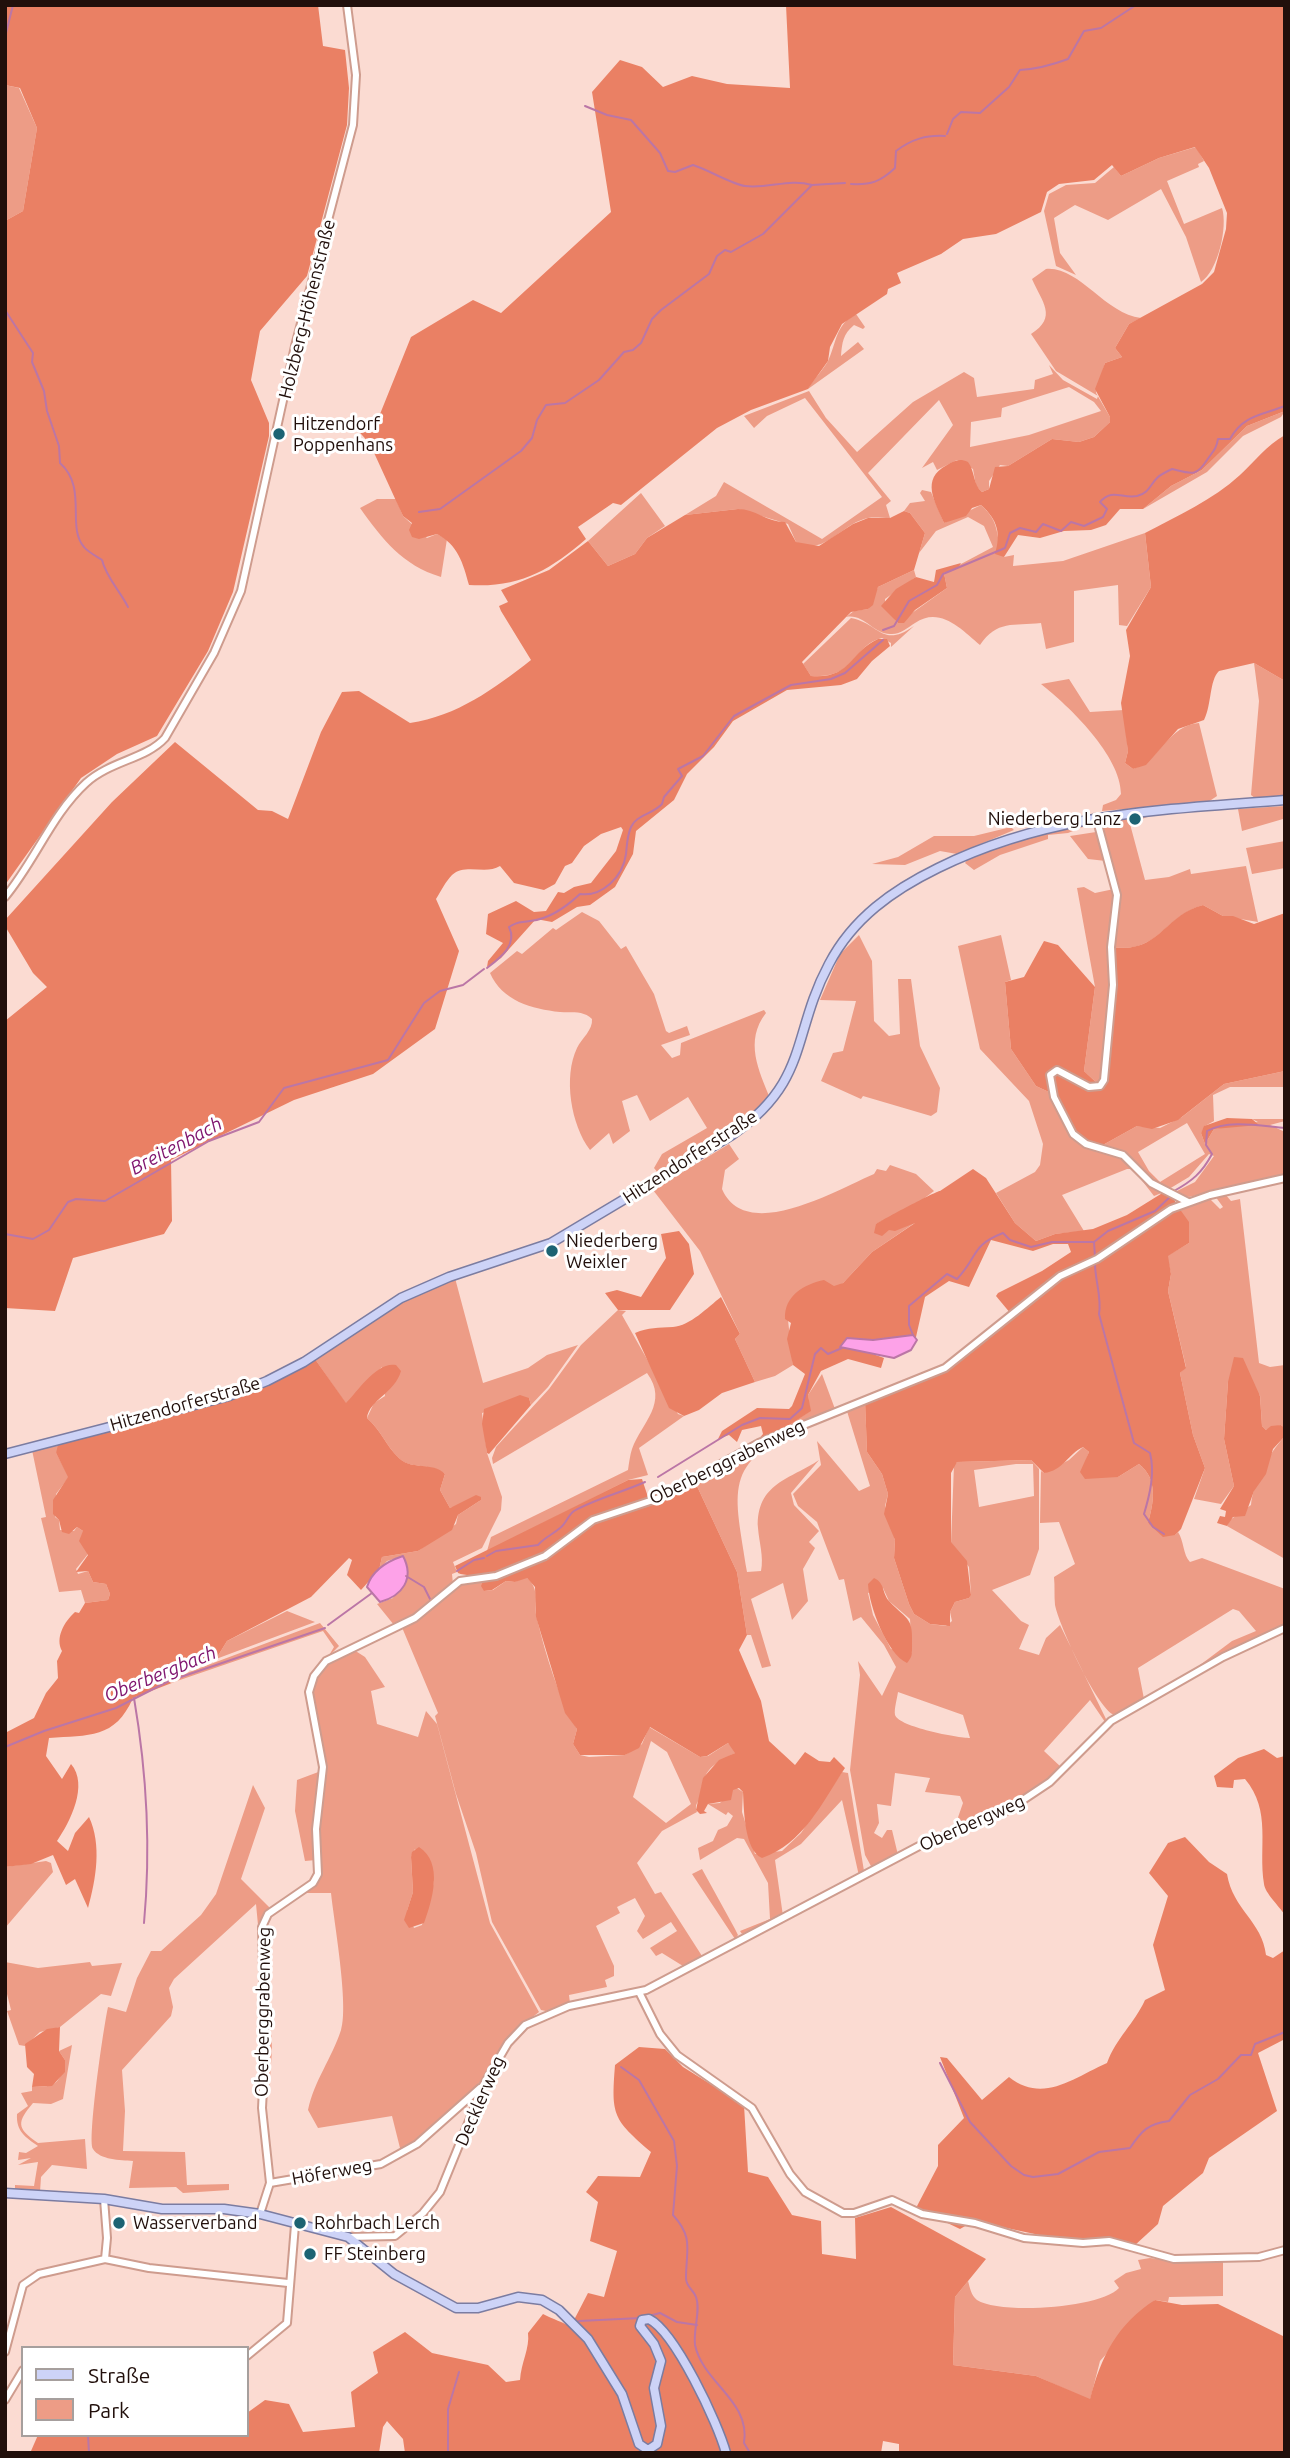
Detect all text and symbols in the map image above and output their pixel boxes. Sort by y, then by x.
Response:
street label: Holzberg-Höhenstraße [274,217,340,401]
place label: Hitzendorf Poppenhans [293,413,393,456]
marker: Hitzendorf Poppenhans [271,426,287,442]
place label: Niederberg Lanz [988,808,1121,830]
marker: Niederberg Lanz [1127,811,1143,827]
street label: Hitzendorferstraße [619,1106,761,1208]
water label: Breitenbach [126,1112,226,1180]
place label: Niederberg Weixler [566,1230,658,1272]
marker: Niederberg Weixler [544,1243,560,1259]
street label: Hitzendorferstraße [107,1372,263,1436]
street label: Oberberggrabenweg [646,1415,808,1509]
water label: Oberbergbach [101,1641,219,1707]
street label: Oberbergweg [916,1790,1028,1856]
street label: Oberberggrabenweg [251,1927,275,2097]
street label: Decklerweg [451,2053,509,2149]
street label: Höferweg [290,2154,374,2190]
place label: Wasserverband [133,2212,257,2234]
place label: Rohrbach Lerch [314,2212,440,2234]
marker: Wasserverband [111,2215,127,2231]
marker: Rohrbach Lerch [292,2215,308,2231]
place label: FF Steinberg [324,2243,426,2265]
marker: FF Steinberg [302,2246,318,2262]
legend [21,2346,248,2437]
text: Straße [88,2363,150,2387]
text: Park [88,2398,130,2422]

